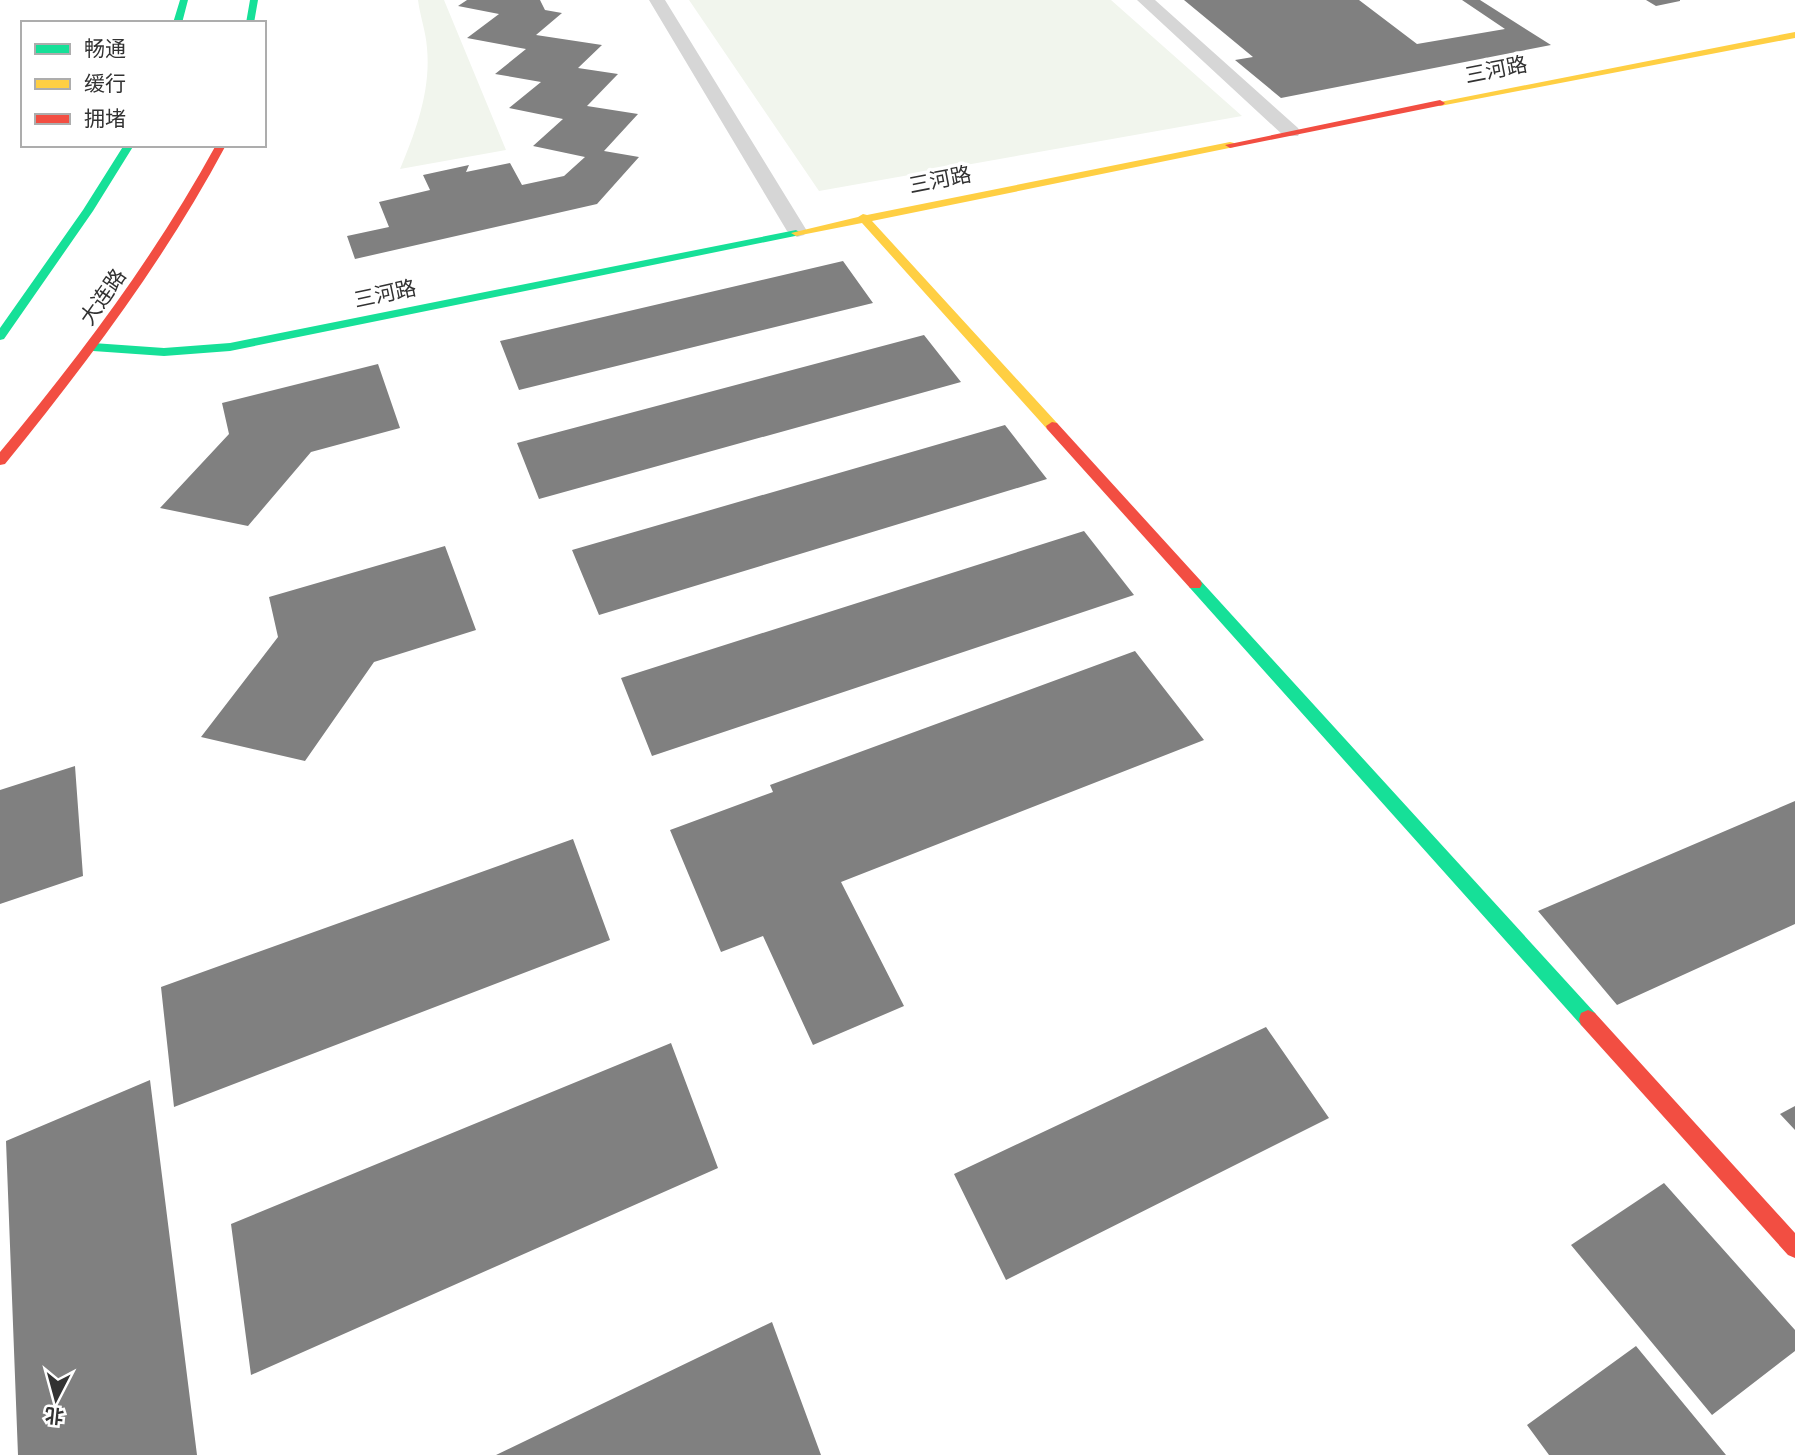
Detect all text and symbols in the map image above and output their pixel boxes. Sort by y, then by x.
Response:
legend [21,21,266,147]
text: 畅通 [84,35,126,62]
street label: 三河路 [1462,50,1529,89]
text: 缓行 [84,70,126,97]
text: 拥堵 [84,105,126,132]
street label: 三河路 [906,160,973,199]
street label: 大连路 [73,263,132,330]
street label: 三河路 [351,274,419,313]
north arrow [21,1364,91,1434]
text: 北 [44,1402,65,1429]

